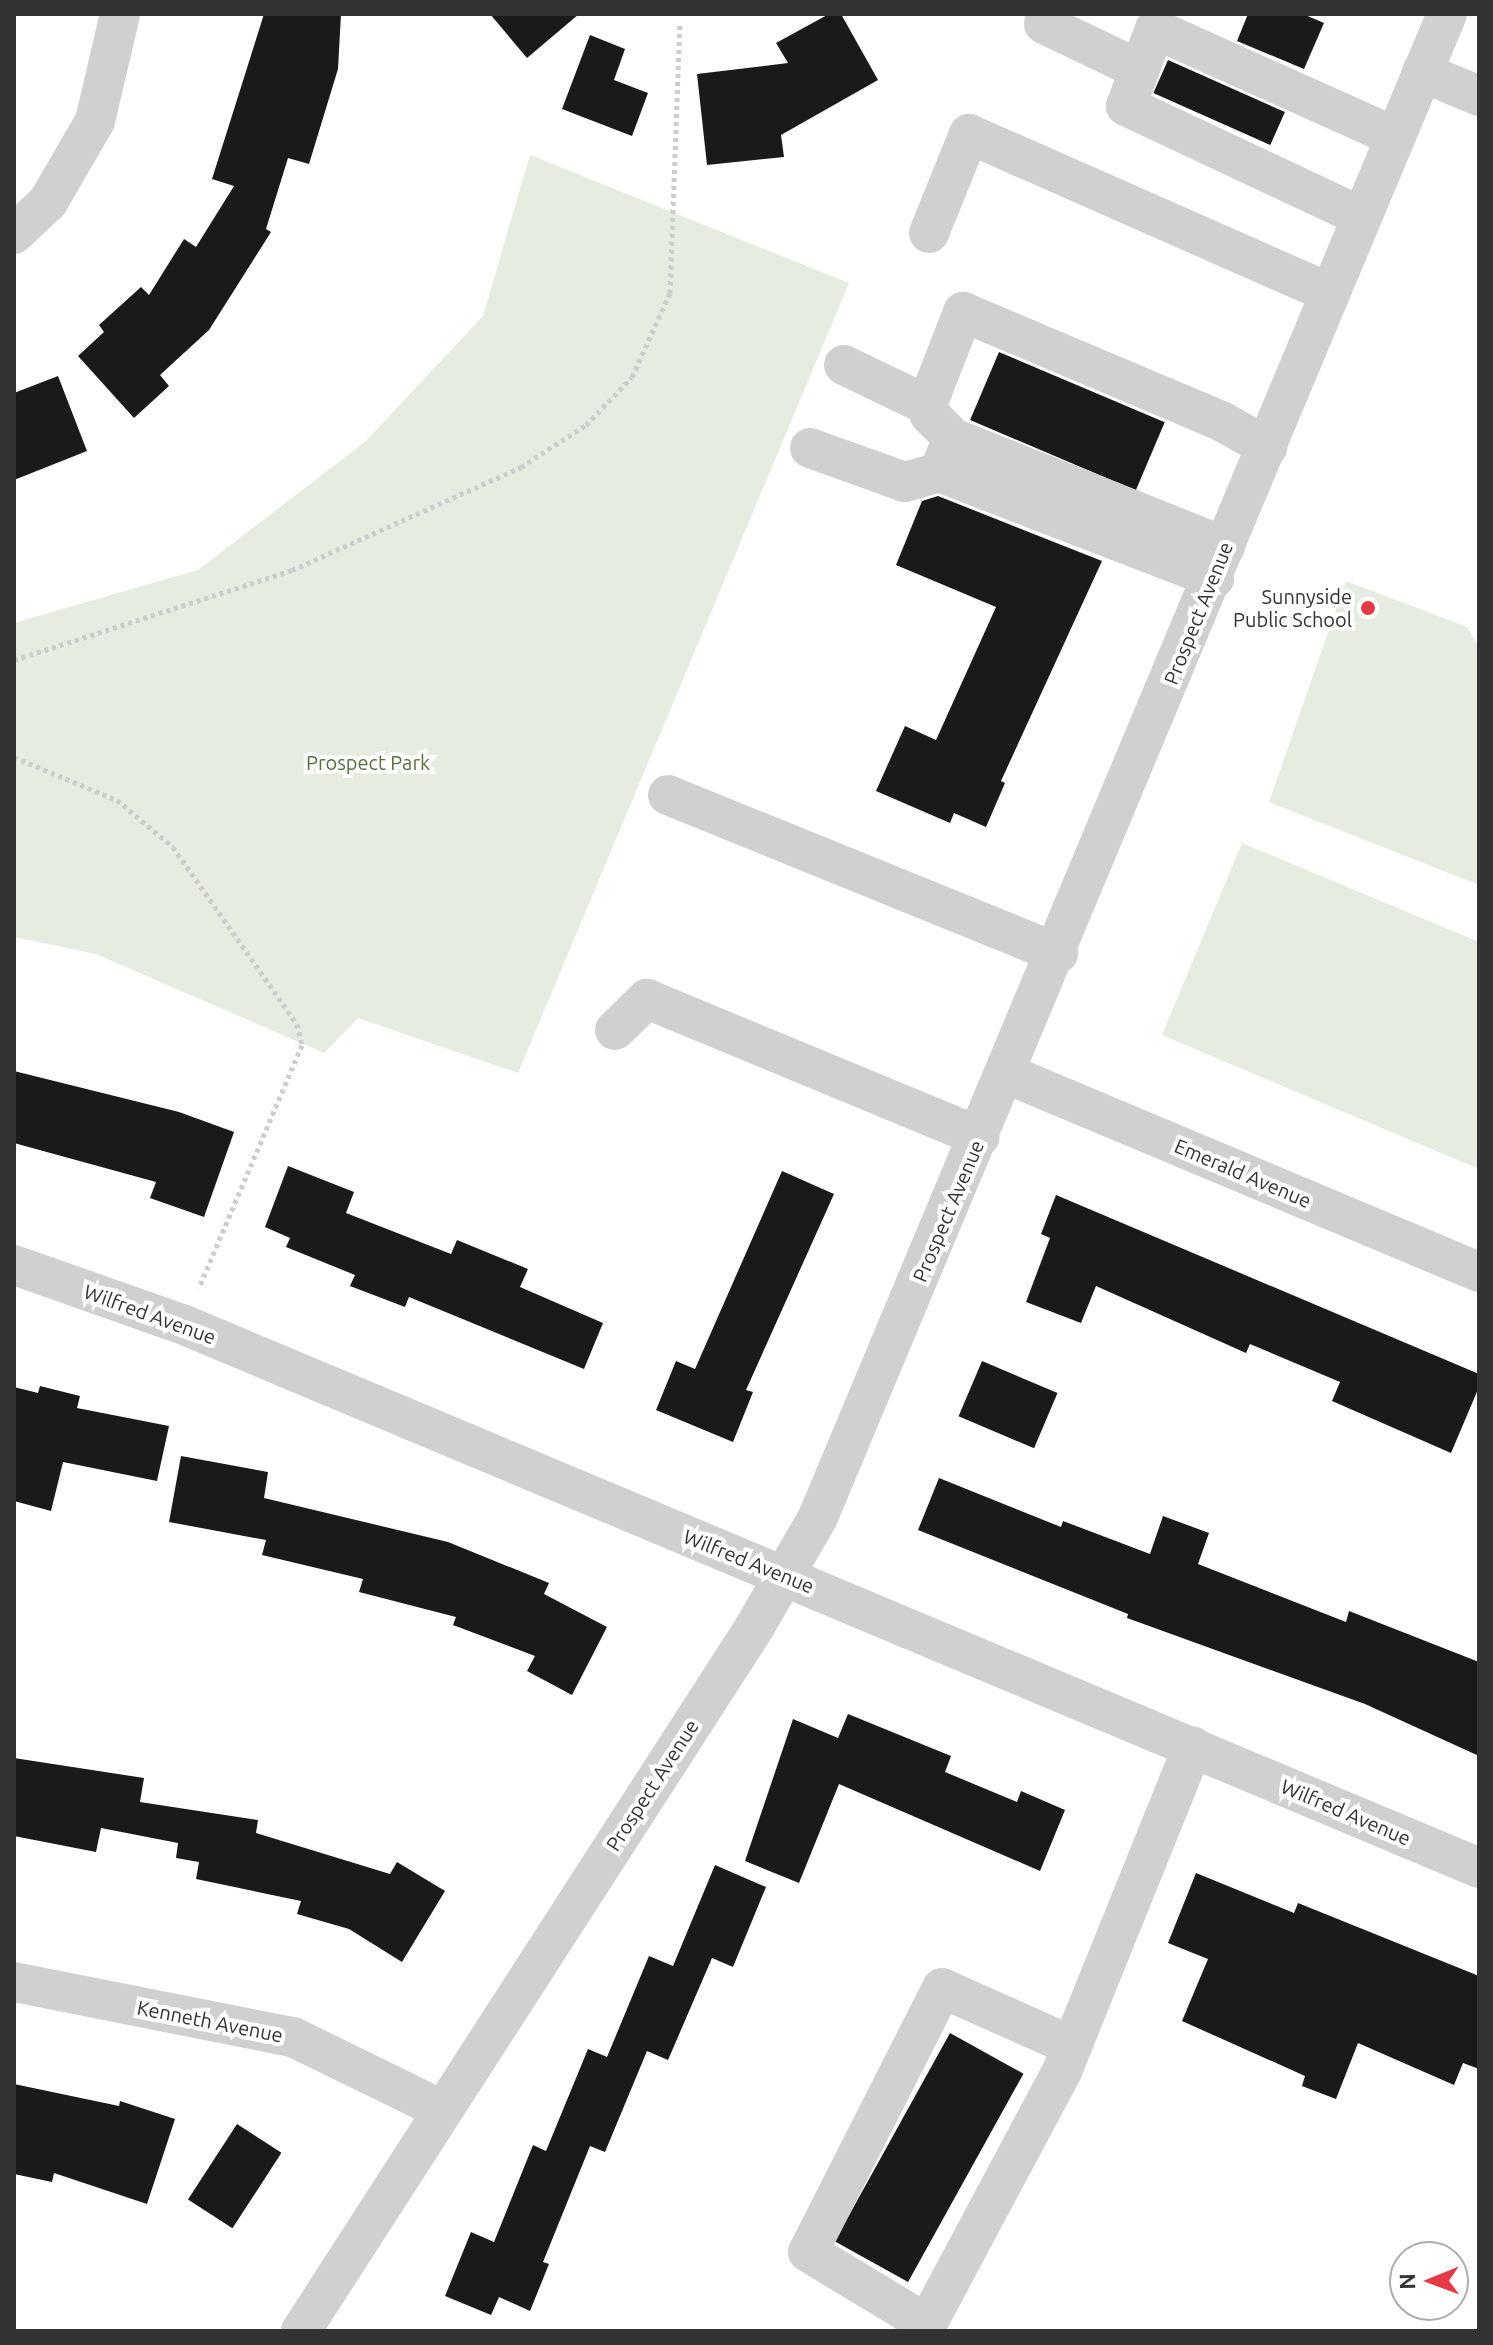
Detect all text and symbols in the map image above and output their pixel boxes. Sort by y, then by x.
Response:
street label: Prospect Avenue [1158,538,1238,688]
place label: Sunnyside Public School [1233,584,1352,631]
marker: Sunnyside Public School [1359,599,1377,617]
park label: Prospect Park [306,750,430,774]
street label: Emerald Avenue [1171,1133,1315,1213]
street label: Prospect Avenue [907,1136,989,1286]
street label: Wilfred Avenue [81,1279,219,1349]
street label: Wilfred Avenue [680,1524,818,1598]
street label: Prospect Avenue [601,1715,703,1855]
street label: Wilfred Avenue [1277,1774,1415,1850]
street label: Kenneth Avenue [135,1995,285,2047]
north arrow [1389,2241,1469,2321]
text: N [1394,2273,1419,2290]

